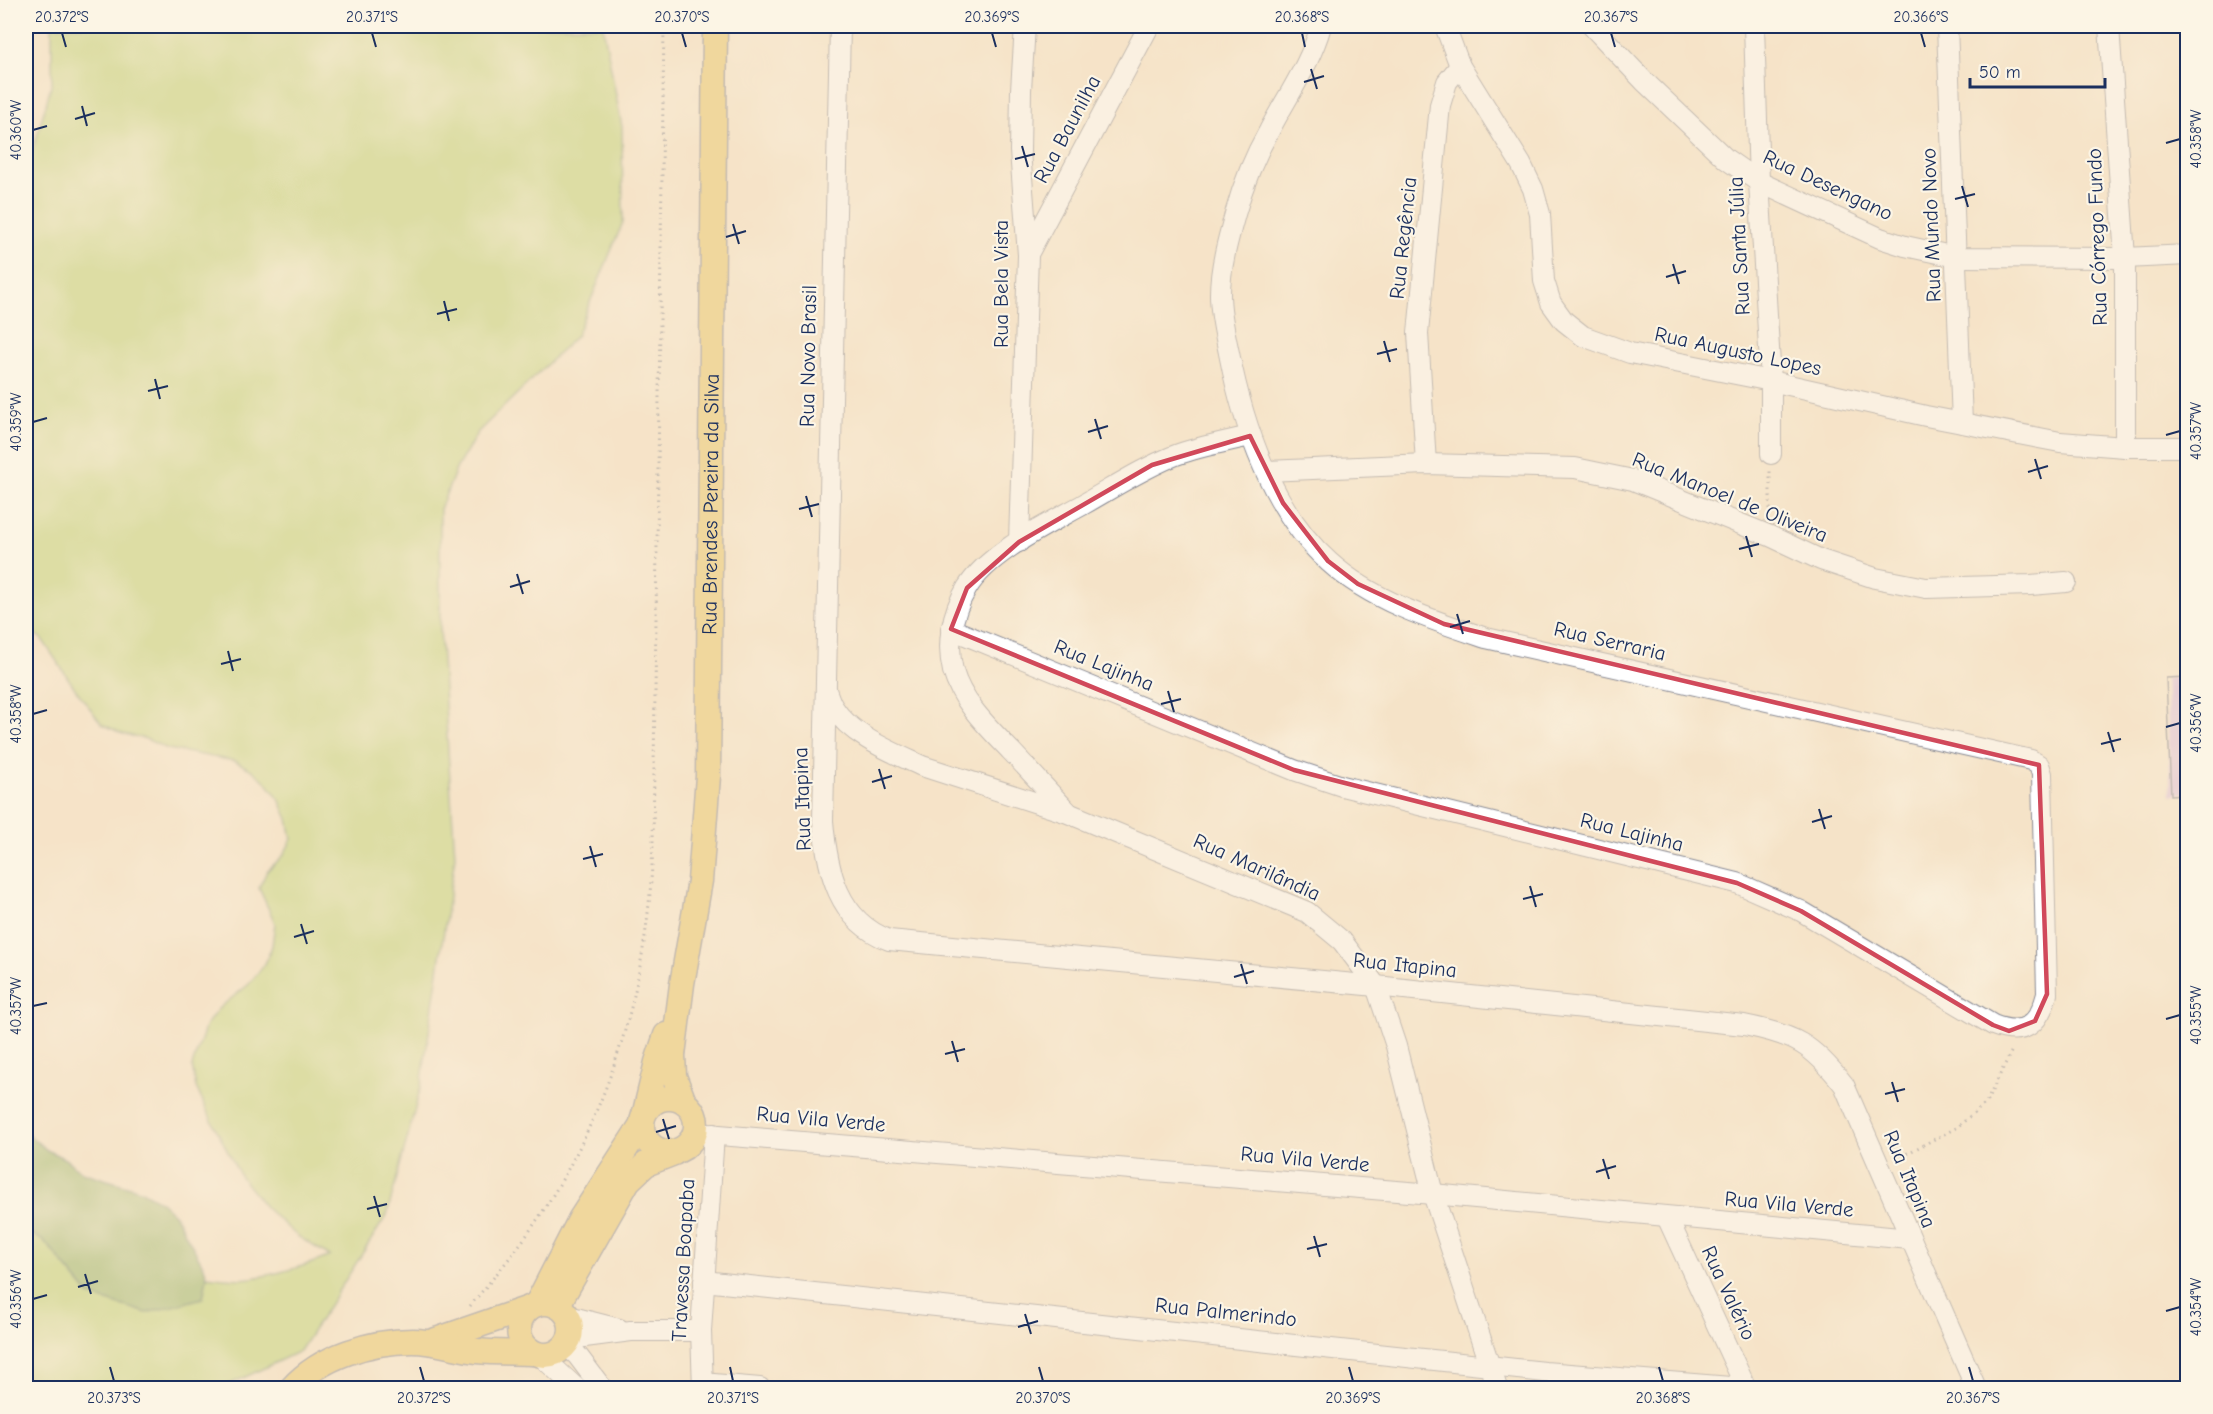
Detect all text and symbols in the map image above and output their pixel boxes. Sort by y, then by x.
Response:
text: 20.372°S [35,8,89,26]
text: 20.371°S [346,8,398,26]
text: 20.370°S [654,8,710,26]
text: 20.369°S [965,8,1019,26]
text: 20.368°S [1275,8,1329,26]
text: 20.367°S [1584,8,1638,26]
text: 20.366°S [1893,8,1949,26]
scale bar [1970,51,2105,89]
text: 50 m [1979,62,2021,83]
street label: Rua Baunilha [1029,71,1105,187]
text: 40.360°W [7,100,25,160]
text: 40.358°W [2187,110,2205,168]
street label: Rua Desengano [1759,144,1897,226]
street label: Rua Mundo Novo [1916,147,1946,303]
street label: Rua Córrego Fundo [2082,148,2112,326]
street label: Rua Regência [1385,176,1421,300]
street label: Rua Santa Júlia [1723,176,1755,316]
street label: Rua Bela Vista [989,220,1013,348]
street label: Rua Novo Brasil [795,285,821,427]
street label: Rua Augusto Lopes [1652,322,1824,380]
street label: Rua Brendes Pereira da Silva [697,374,724,635]
text: 40.359°W [7,392,25,452]
text: 40.357°W [2187,402,2205,460]
street label: Rua Manoel de Oliveira [1629,447,1831,547]
street label: Rua Serraria [1552,616,1668,666]
street label: Rua Lajinha [1051,634,1157,696]
text: 40.358°W [7,685,25,743]
text: 40.356°W [2187,693,2205,753]
street label: Rua Itapina [788,747,816,851]
street label: Rua Lajinha [1578,808,1686,856]
street label: Rua Marilândia [1190,828,1324,906]
street label: Rua Itapina [1352,948,1458,982]
text: 40.357°W [7,977,25,1035]
text: 40.355°W [2187,985,2205,1045]
street label: Rua Vila Verde [755,1101,887,1137]
street label: Rua Itapina [1879,1126,1941,1232]
street label: Rua Vila Verde [1239,1141,1371,1177]
street label: Travessa Boapaba [667,1178,699,1342]
street label: Rua Vila Verde [1723,1186,1855,1222]
street label: Rua Valério [1697,1242,1761,1344]
text: 40.356°W [7,1269,25,1329]
text: 40.354°W [2187,1278,2205,1336]
street label: Rua Palmerindo [1154,1293,1298,1331]
text: 20.373°S [87,1389,141,1407]
text: 20.372°S [397,1389,451,1407]
text: 20.371°S [707,1389,759,1407]
text: 20.370°S [1015,1389,1071,1407]
text: 20.369°S [1326,1389,1380,1407]
text: 20.368°S [1636,1389,1690,1407]
text: 20.367°S [1946,1389,2000,1407]

